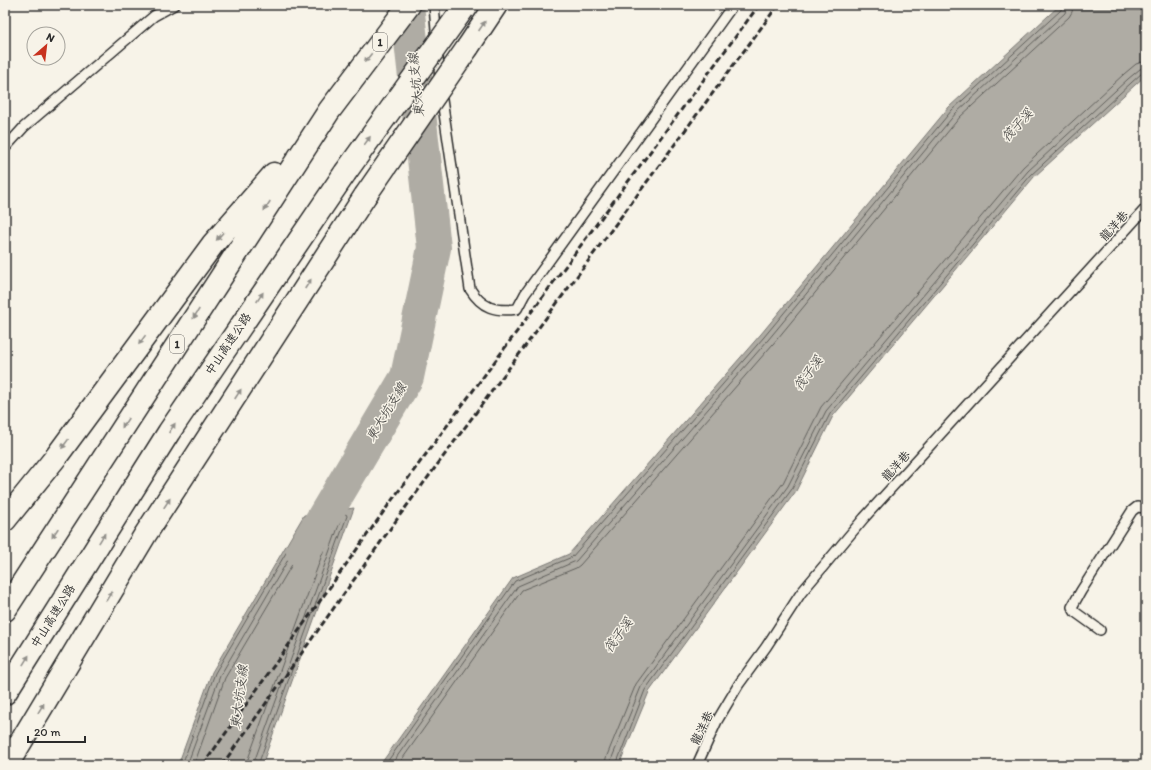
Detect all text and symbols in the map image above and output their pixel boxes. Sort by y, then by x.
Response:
one-way arrow [478,21,486,31]
north arrow [26,26,66,66]
text: N [44,30,57,45]
road number: 1 [373,33,387,51]
water label: 東大坑支線 [405,51,427,118]
one-way arrow [364,53,372,64]
water label: 筏子溪 [998,105,1036,145]
one-way arrow [363,136,371,147]
one-way arrow [263,200,271,211]
street label: 龍洋巷 [1097,208,1131,244]
one-way arrow [216,231,225,241]
one-way arrow [304,279,312,290]
one-way arrow [256,292,264,302]
one-way arrow [192,309,200,320]
street label: 中山高速公路 [202,310,254,378]
one-way arrow [138,334,147,345]
road number: 1 [170,335,184,353]
water label: 筏子溪 [790,352,826,393]
water label: 東大坑支線 [363,379,410,444]
one-way arrow [234,388,241,400]
one-way arrow [122,418,129,429]
one-way arrow [168,423,176,433]
one-way arrow [61,439,69,450]
street label: 龍洋巷 [879,448,913,484]
one-way arrow [163,497,170,509]
one-way arrow [51,528,59,538]
one-way arrow [99,532,106,544]
street label: 中山高速公路 [28,582,78,650]
one-way arrow [105,590,112,602]
water label: 筏子溪 [600,614,636,655]
one-way arrow [22,654,29,666]
water label: 東大坑支線 [228,663,251,730]
one-way arrow [38,702,45,714]
street label: 龍洋巷 [688,709,716,747]
scale bar [28,718,85,744]
text: 20 m [34,725,61,739]

